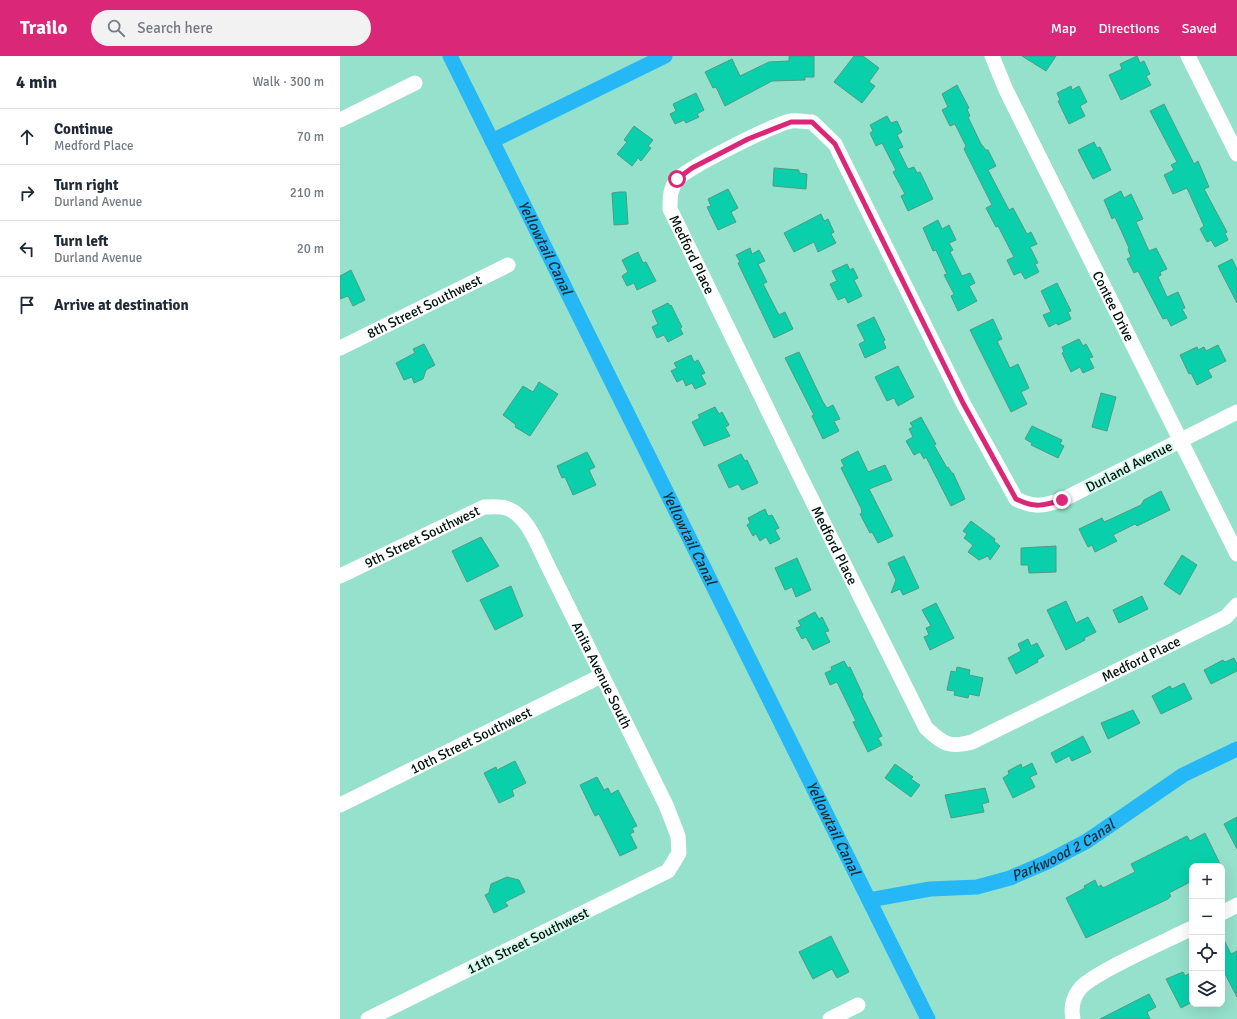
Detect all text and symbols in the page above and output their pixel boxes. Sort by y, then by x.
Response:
search box [91,10,371,46]
text: Trailo [20,16,67,40]
icon: search [105,17,127,39]
text: Search here [137,19,213,37]
text: Map [1051,20,1077,37]
text: Directions [1099,20,1160,37]
text: Saved [1182,20,1217,37]
text: 4 min [16,72,57,93]
text: Walk · 300 m [253,74,324,90]
text: Continue [54,120,113,138]
icon: ahead [16,126,38,148]
text: 70 m [297,129,324,145]
text: Medford Place [54,138,134,154]
route start [668,170,686,188]
text: Turn right [54,176,119,194]
icon: right [16,182,38,204]
text: 210 m [290,185,324,201]
text: Durland Avenue [54,194,142,210]
water label: Yellowtail Canal [514,198,577,299]
street label: Medford Place [666,212,719,297]
text: Turn left [54,232,108,250]
icon: left [16,238,38,260]
text: 20 m [297,241,324,257]
text: Durland Avenue [54,250,142,266]
street label: Contee Drive [1089,268,1138,344]
street label: 8th Street Southwest [364,271,485,342]
icon: arrive [16,294,38,316]
text: Arrive at destination [54,296,189,314]
street label: Durland Avenue [1083,438,1175,496]
water label: Yellowtail Canal [658,488,721,589]
route end [1053,491,1071,509]
street label: 9th Street Southwest [362,502,483,572]
street label: Medford Place [808,503,862,588]
street label: Anita Avenue South [568,619,635,731]
street label: Medford Place [1099,632,1183,685]
street label: 10th Street Southwest [407,703,535,777]
water label: Yellowtail Canal [802,778,865,880]
water label: Parkwood 2 Canal [1009,815,1119,885]
map controls [1189,863,1225,1007]
button: + [1189,863,1225,899]
button: − [1189,899,1225,935]
street label: 11th Street Southwest [464,904,592,978]
button: locate [1189,935,1225,971]
button: layers [1189,971,1225,1007]

